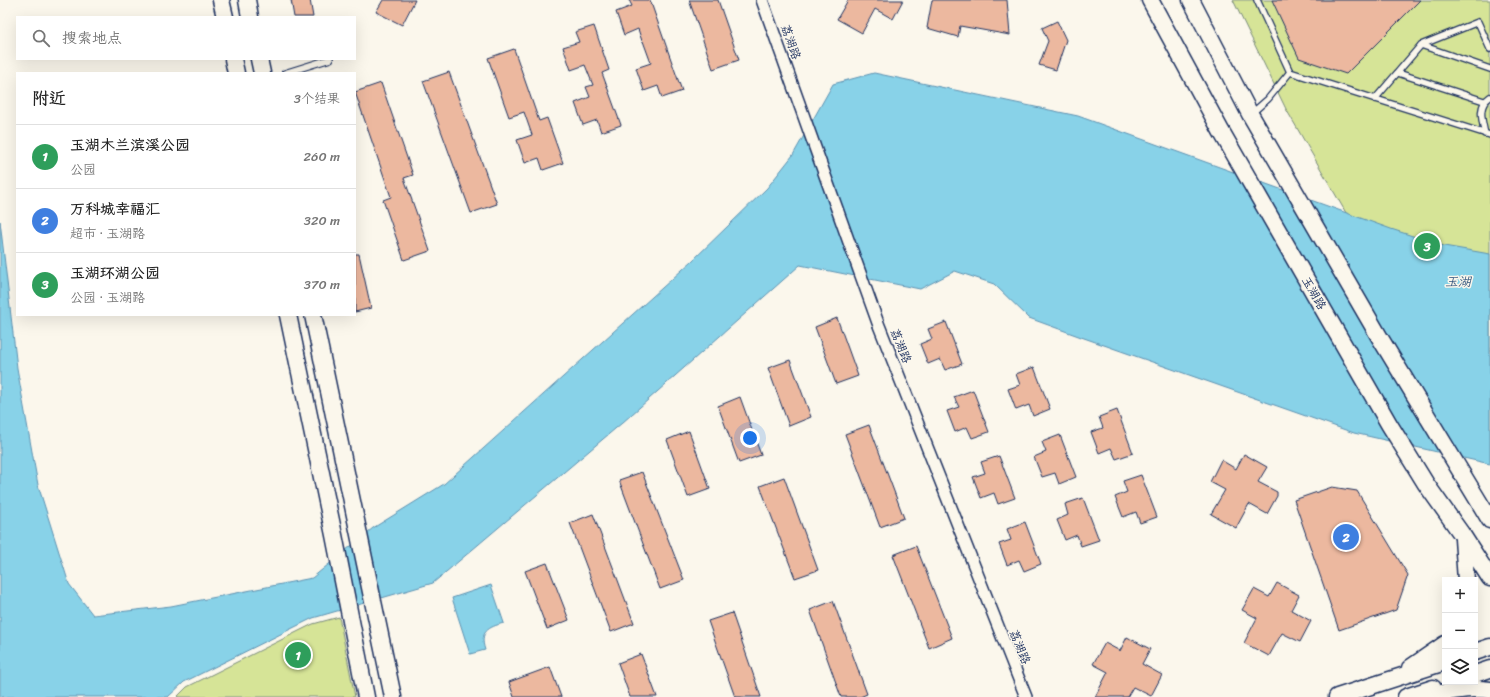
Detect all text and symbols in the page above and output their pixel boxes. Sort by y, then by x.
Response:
search box [16,16,356,60]
street label: 荔湖路 [775,21,807,63]
text: 搜索地点 [62,25,122,51]
icon: search [30,27,52,49]
text: 附近 [32,83,66,113]
text: 3个结果 [294,87,340,110]
text: 玉湖木兰滨溪公园 [70,132,190,158]
text: 1 [42,145,48,168]
text: 260 m [304,145,340,168]
text: 公园 [70,158,96,181]
text: 万科城幸福汇 [70,196,160,222]
text: 2 [41,209,49,232]
text: 320 m [304,209,340,232]
text: 超市 · 玉湖路 [70,222,145,245]
pin: 3 [1414,231,1440,261]
text: 玉湖环湖公园 [70,260,160,286]
water label: 玉湖 [1445,270,1473,293]
street label: 玉湖路 [1295,272,1333,314]
text: 3 [41,273,49,296]
text: 370 m [304,273,340,296]
text: 公园 · 玉湖路 [70,286,145,309]
street label: 荔湖路 [884,325,918,367]
your location [740,428,760,448]
pin: 2 [1333,522,1359,552]
map controls [1442,577,1478,685]
button: + [1442,577,1478,613]
button: − [1442,613,1478,649]
street label: 荔湖路 [1003,626,1037,668]
pin: 1 [285,640,311,670]
button: layers [1442,649,1478,685]

